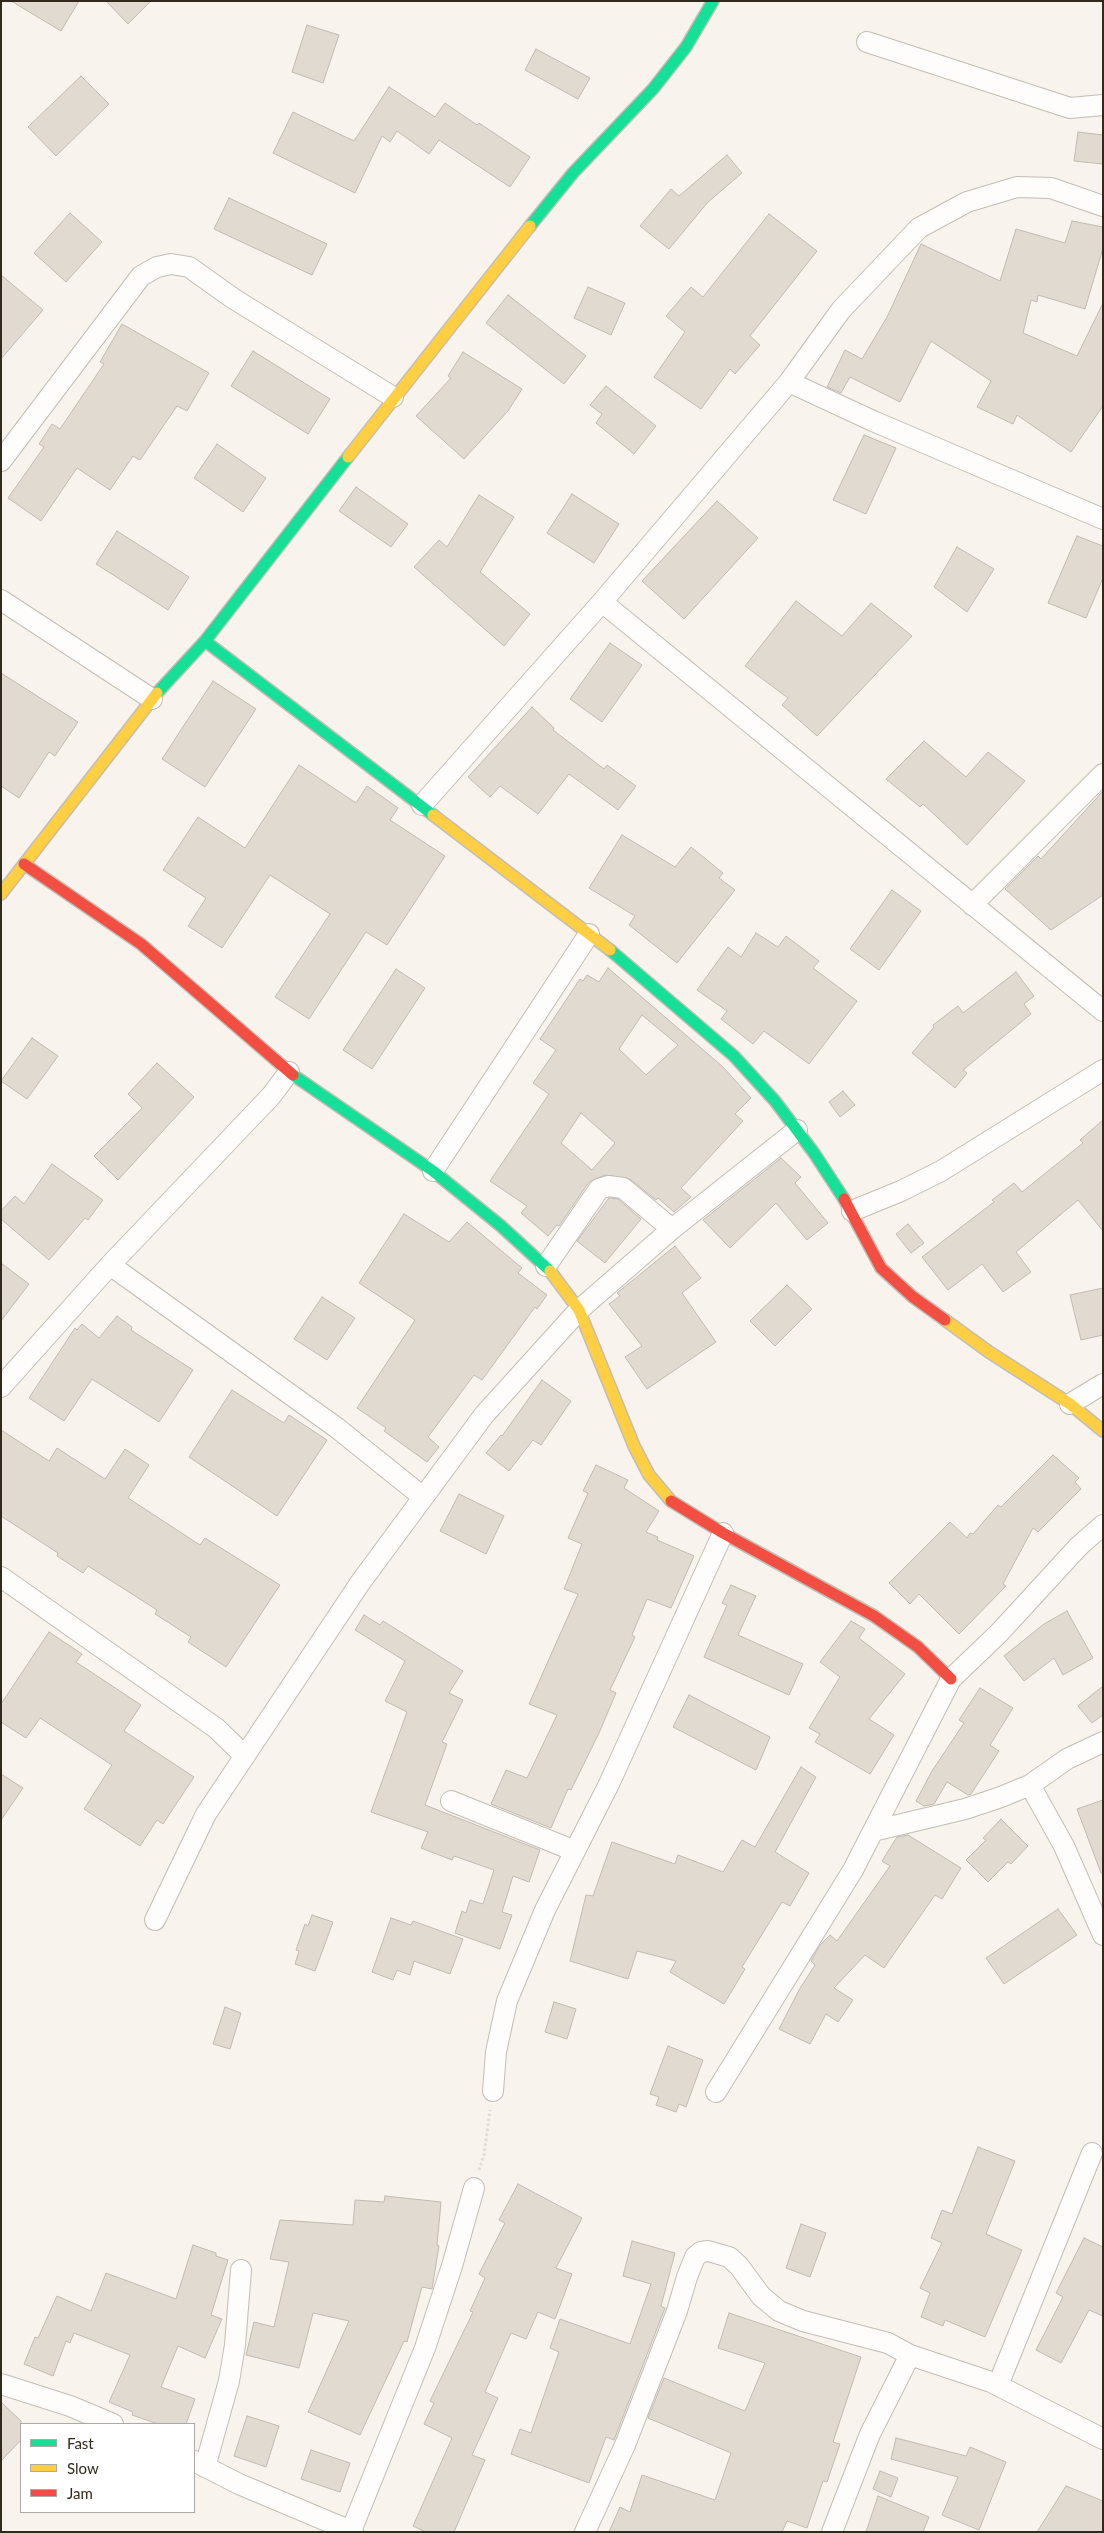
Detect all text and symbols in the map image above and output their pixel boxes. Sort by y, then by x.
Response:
legend [20,2423,195,2513]
text: Fast [67,2434,94,2452]
text: Slow [67,2459,99,2477]
text: Jam [67,2484,93,2502]

